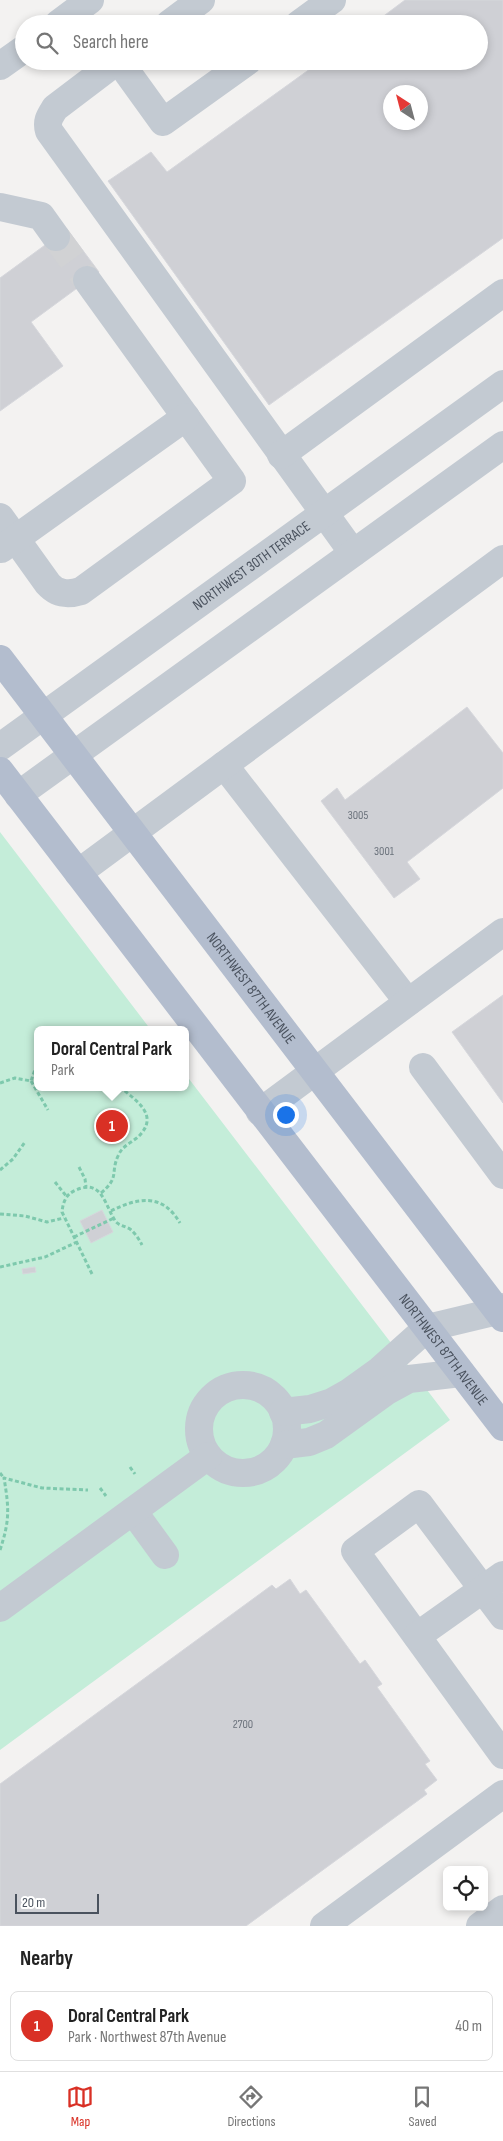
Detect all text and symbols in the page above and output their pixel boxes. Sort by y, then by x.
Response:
search box [15,15,488,70]
icon: search [33,29,61,57]
text: Search here [73,31,149,54]
north arrow [383,85,428,130]
street label: NORTHWEST 30TH TERRACE [189,517,314,614]
house number: 3005 [348,808,368,823]
house number: 3001 [374,844,395,859]
street label: NORTHWEST 87TH AVENUE [203,928,300,1048]
popup [34,1026,189,1091]
text: Doral Central Park [51,1038,172,1061]
text: Park [51,1061,74,1080]
your location [273,1102,299,1128]
pin: 1 [96,1107,128,1145]
street label: NORTHWEST 87TH AVENUE [395,1290,492,1409]
house number: 2700 [233,1717,253,1732]
map controls [443,1866,488,1911]
button: locate [443,1866,488,1911]
scale bar [15,1891,99,1914]
text: 20 m [22,1894,45,1911]
text: Nearby [20,1946,73,1971]
text: Doral Central Park [68,2005,189,2028]
text: 1 [34,2017,40,2036]
text: 40 m [455,2017,482,2036]
text: Park · Northwest 87th Avenue [68,2028,226,2047]
tab: Map [66,2083,94,2130]
tab: Directions [227,2083,276,2130]
tab: Saved [408,2083,437,2130]

